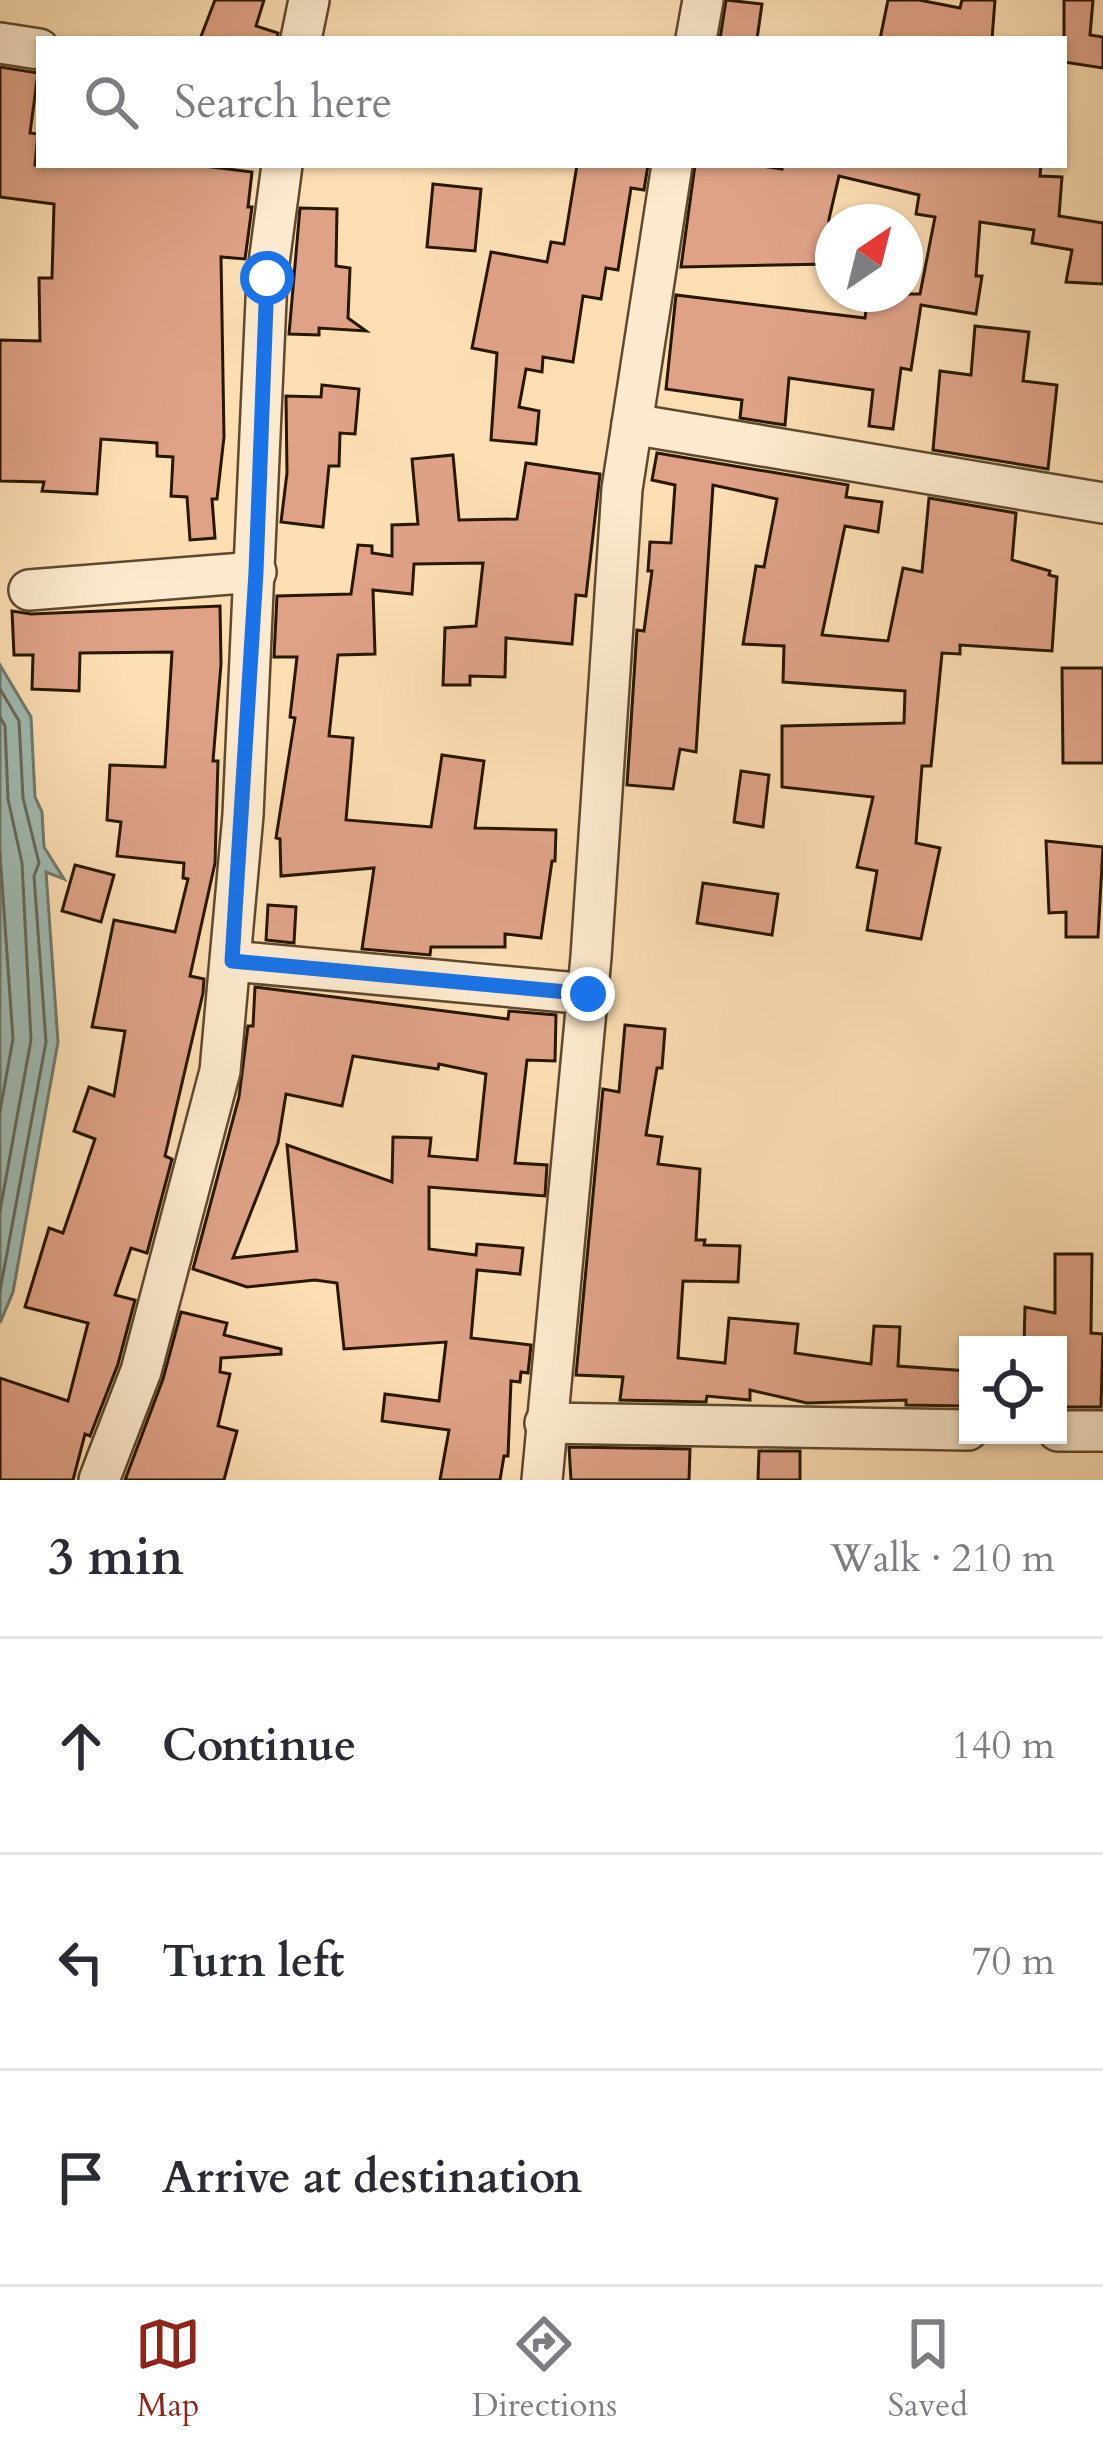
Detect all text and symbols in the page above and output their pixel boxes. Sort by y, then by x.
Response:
search box [36,36,1067,168]
icon: search [78,69,144,135]
text: Search here [174,72,392,133]
north arrow [815,204,923,312]
route start [240,251,294,305]
route end [561,967,615,1021]
map controls [959,1336,1067,1444]
button: locate [959,1336,1067,1444]
text: 3 min [48,1523,184,1593]
text: Walk · 210 m [830,1532,1055,1585]
icon: ahead [48,1713,114,1779]
text: Continue [162,1715,356,1776]
text: 140 m [952,1719,1055,1772]
icon: left [48,1929,114,1995]
text: Turn left [162,1931,344,1992]
text: 70 m [972,1935,1055,1988]
icon: arrive [48,2145,114,2211]
text: Arrive at destination [162,2147,582,2208]
tab: Map [135,2311,201,2428]
tab: Directions [472,2311,617,2428]
tab: Saved [888,2311,968,2428]

